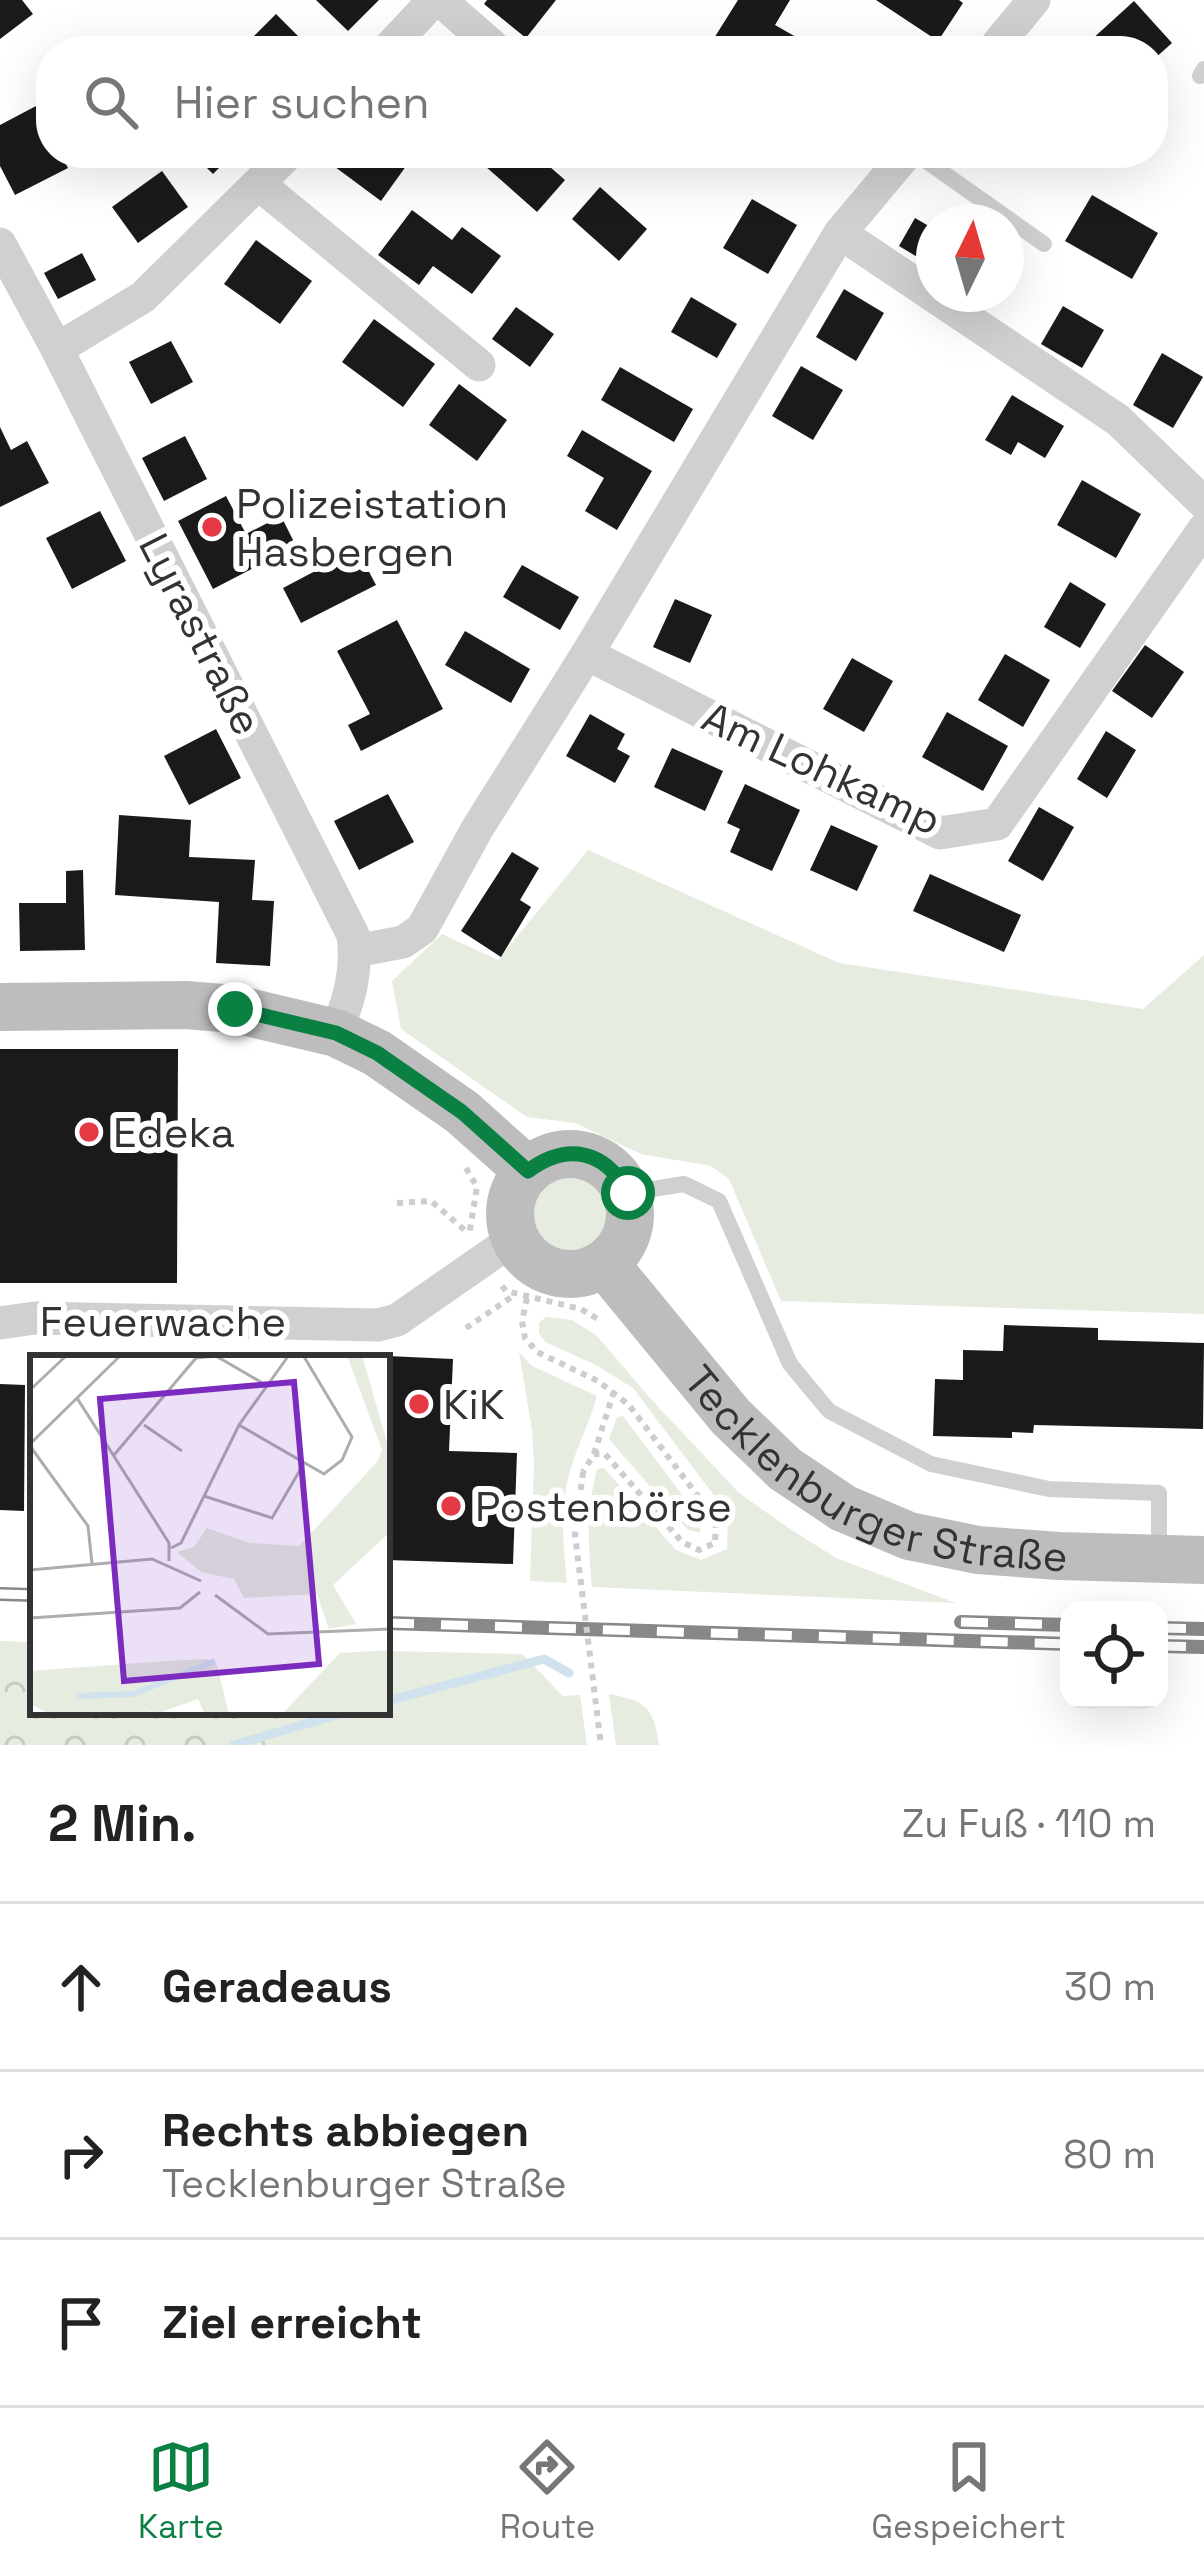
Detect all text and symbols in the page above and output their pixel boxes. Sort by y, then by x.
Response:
search box [36,36,1168,168]
icon: search [78,69,144,135]
text: Hier suchen [174,74,430,131]
north arrow [916,204,1024,312]
place label: Polizeistation Hasbergen [236,477,508,578]
marker: Polizeistation Hasbergen [199,514,225,540]
street label: Lyrastraße [127,525,274,744]
street label: Am Lohkamp [694,690,950,847]
route end [208,982,262,1036]
place label: Edeka [113,1106,235,1159]
marker: Edeka [76,1119,102,1145]
route start [601,1166,655,1220]
street label: Feuerwache [40,1295,286,1348]
inset map [30,1355,390,1715]
street label: Tecklenburger Straße [673,1355,1069,1584]
place label: KiK [443,1378,505,1431]
marker: KiK [406,1391,432,1417]
place label: Postenbörse [475,1480,732,1533]
marker: Postenbörse [438,1493,464,1519]
map controls [1060,1601,1168,1709]
button: locate [1060,1601,1168,1709]
text: 2 Min. [48,1791,196,1856]
text: Zu Fuß · 110 m [902,1799,1156,1848]
icon: ahead [48,1954,114,2020]
text: Geradeaus [162,1958,392,2015]
text: 30 m [1064,1962,1156,2011]
text: Rechts abbiegen [162,2102,529,2159]
icon: right [48,2122,114,2188]
text: 80 m [1063,2130,1156,2179]
text: Tecklenburger Straße [162,2159,567,2208]
icon: arrive [48,2290,114,2356]
text: Ziel erreicht [162,2294,422,2351]
tab: Karte [138,2434,224,2548]
tab: Route [500,2434,595,2548]
tab: Gespeichert [871,2434,1066,2548]

